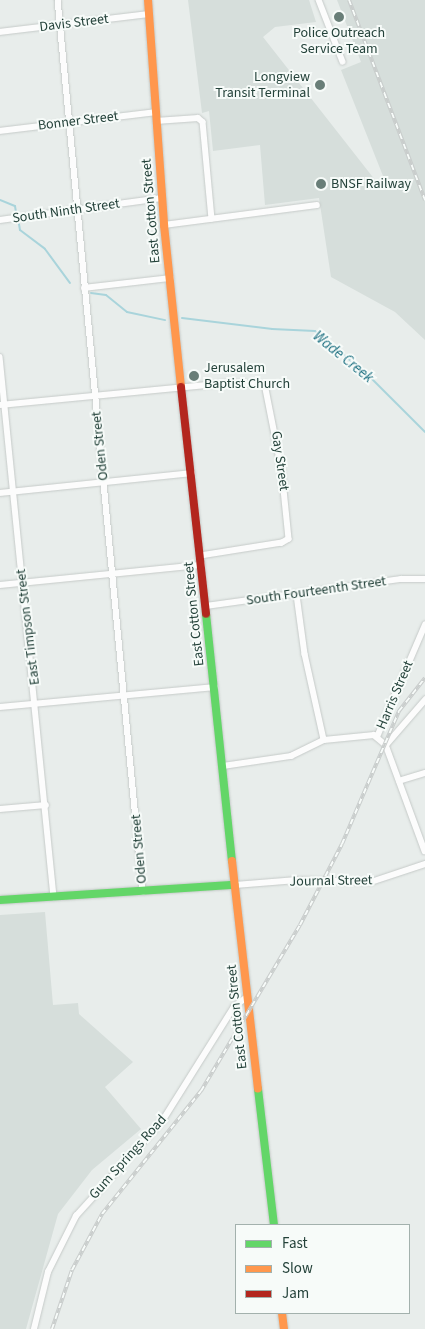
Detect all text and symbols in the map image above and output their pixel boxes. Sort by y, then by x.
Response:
street label: Davis Street [39,10,109,36]
marker: Police Outreach Service Team [333,11,345,23]
place label: Police Outreach Service Team [293,25,385,58]
place label: Longview Transit Terminal [215,69,310,102]
marker: Longview Transit Terminal [314,79,326,91]
street label: Bonner Street [37,108,119,134]
street label: East Cotton Street [138,158,164,264]
place label: BNSF Railway [331,176,411,192]
marker: BNSF Railway [315,178,327,190]
street label: South Ninth Street [11,195,121,227]
water label: Wade Creek [309,327,377,387]
place label: Jerusalem Baptist Church [204,360,290,392]
marker: Jerusalem Baptist Church [188,370,200,382]
street label: Oden Street [88,411,112,481]
street label: Gay Street [267,430,293,492]
street label: East Cotton Street [180,561,208,667]
street label: East Timpson Street [13,568,43,686]
street label: South Fourteenth Street [245,573,387,609]
street label: Harris Street [373,658,417,732]
street label: Oden Street [128,814,150,884]
street label: Journal Street [289,872,373,890]
street label: East Cotton Street [223,964,251,1070]
street label: Gum Springs Road [86,1111,170,1203]
legend [235,1224,410,1314]
text: Fast [282,1233,308,1254]
text: Slow [282,1258,313,1279]
text: Jam [282,1283,309,1304]

